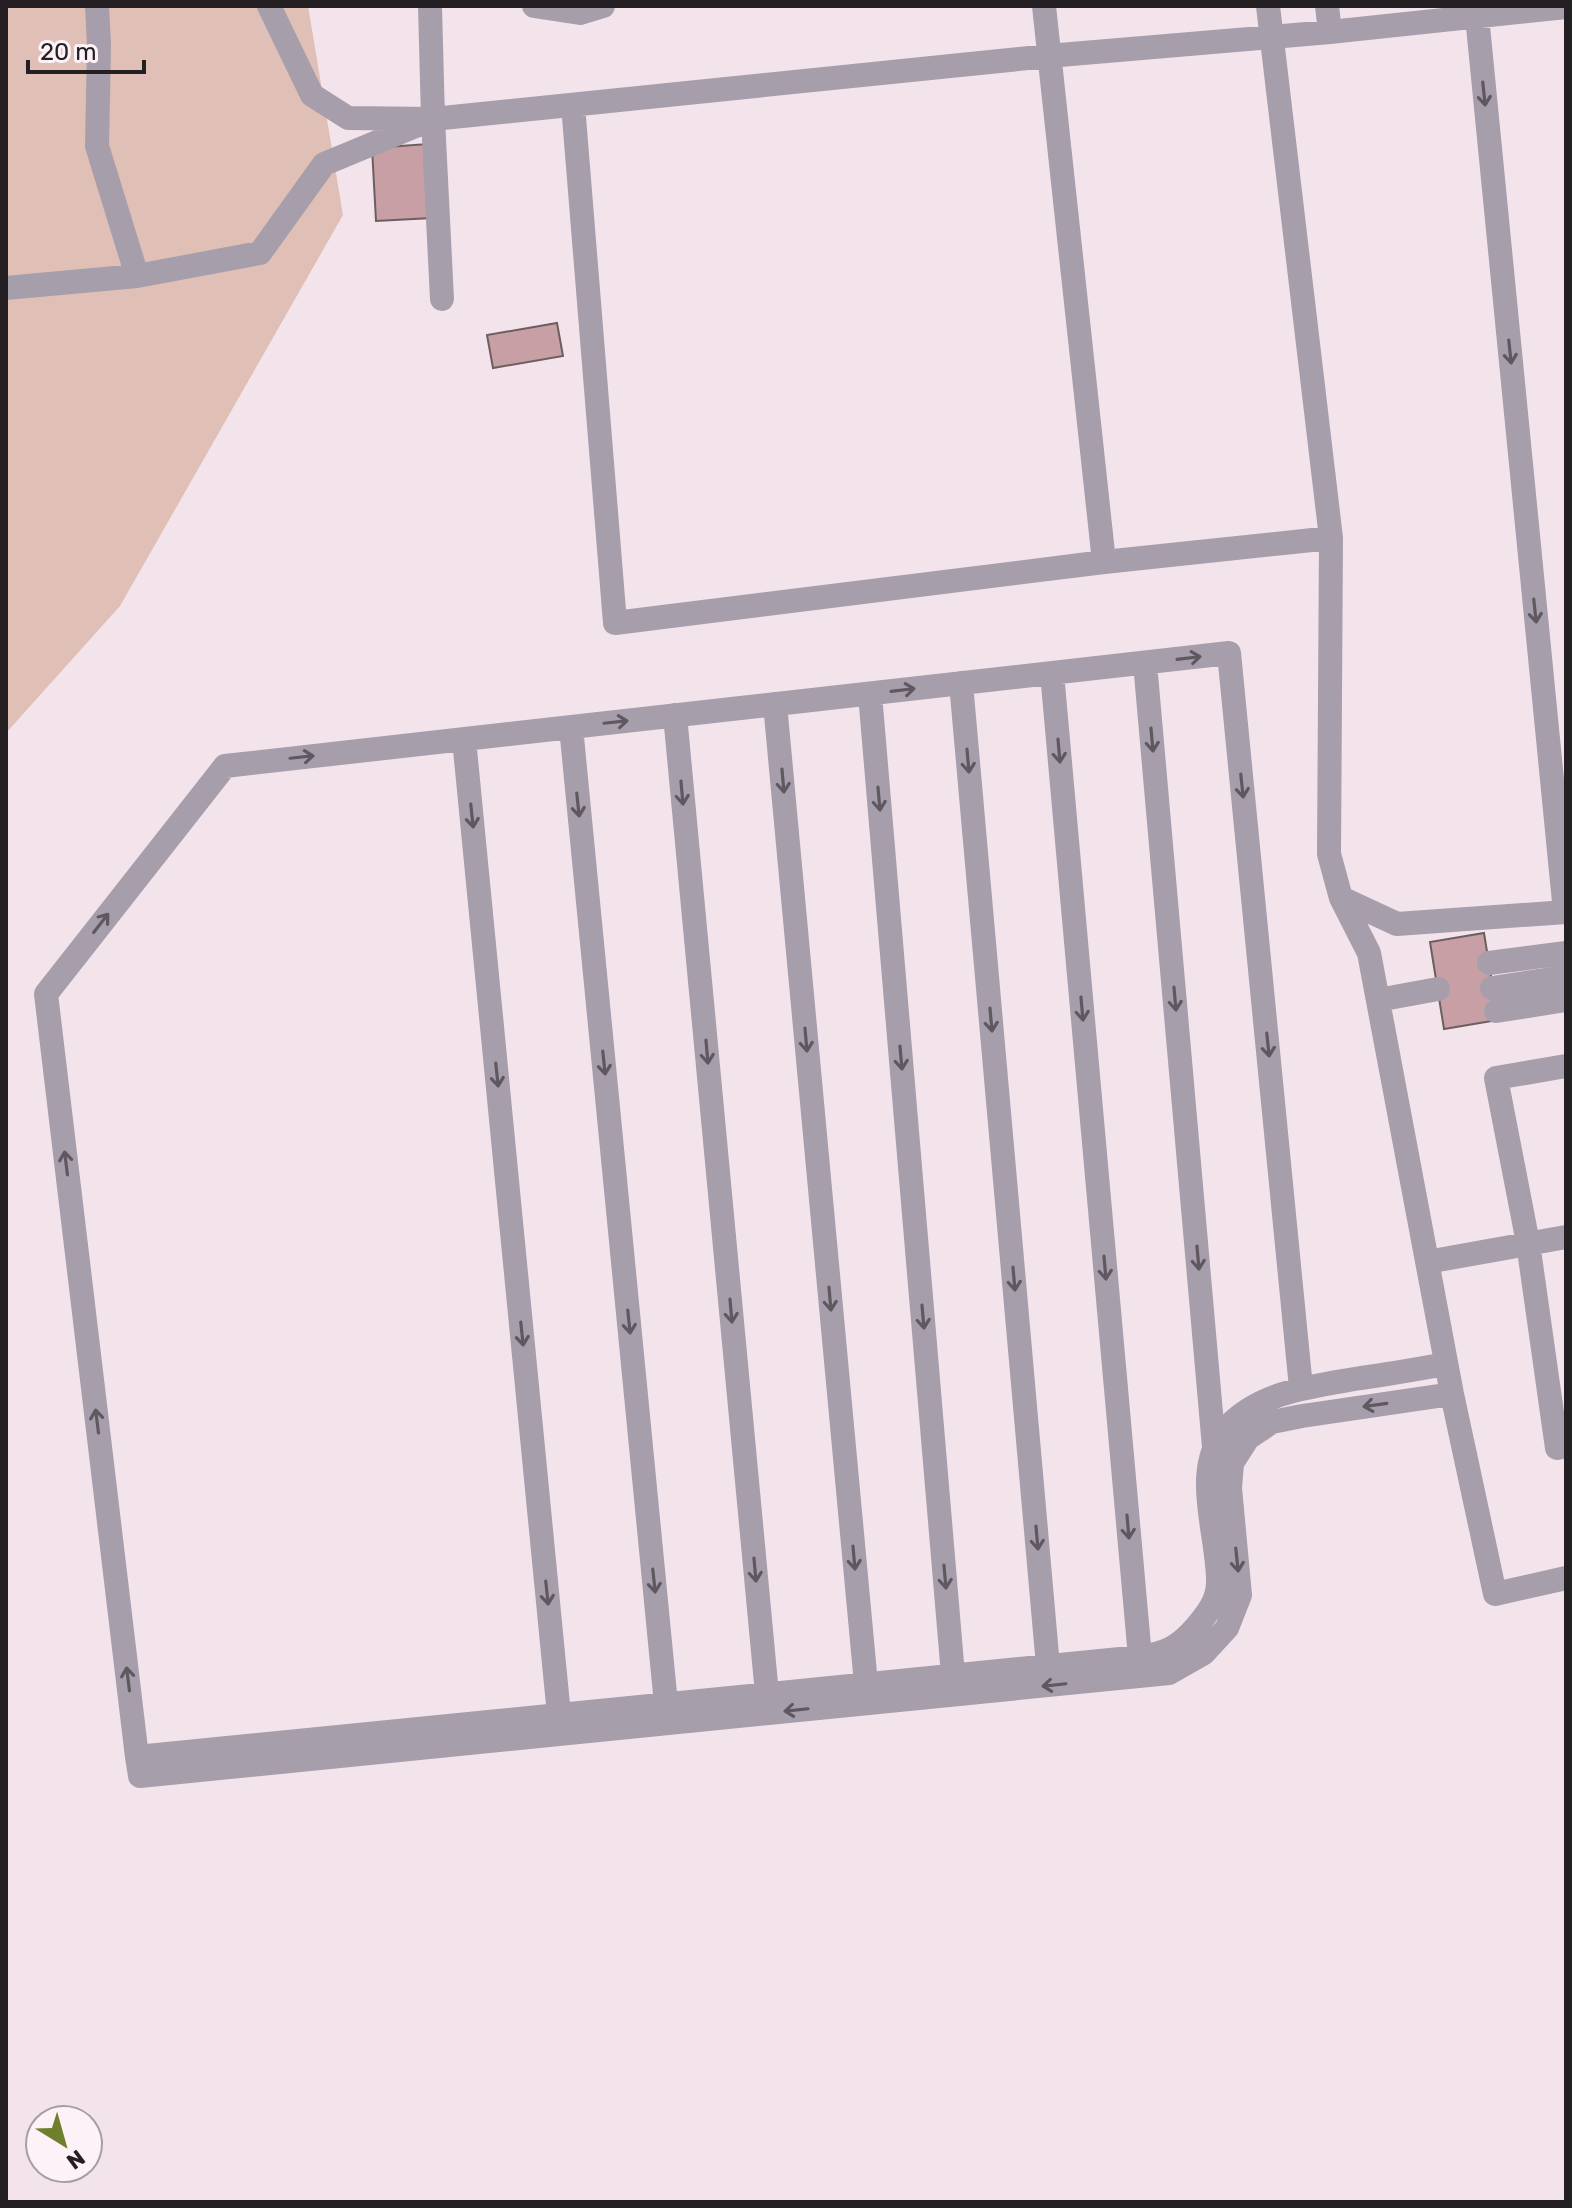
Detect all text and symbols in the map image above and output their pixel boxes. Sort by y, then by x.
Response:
scale bar [28,24,144,74]
text: 20 m [40,38,97,66]
one-way arrow [1477,80,1492,107]
one-way arrow [1503,339,1518,365]
one-way arrow [1528,597,1543,624]
one-way arrow [1175,650,1202,665]
one-way arrow [890,682,915,697]
one-way arrow [603,714,629,729]
one-way arrow [1144,726,1159,753]
one-way arrow [1052,737,1067,763]
one-way arrow [960,747,975,774]
one-way arrow [289,749,315,764]
one-way arrow [775,768,790,794]
one-way arrow [1235,772,1250,799]
one-way arrow [675,779,690,806]
one-way arrow [872,785,887,812]
one-way arrow [571,791,586,817]
one-way arrow [465,802,480,829]
one-way arrow [93,913,110,934]
one-way arrow [1167,985,1182,1012]
one-way arrow [1075,996,1090,1022]
one-way arrow [984,1006,999,1033]
one-way arrow [799,1026,814,1053]
one-way arrow [1260,1031,1275,1058]
one-way arrow [699,1038,714,1065]
one-way arrow [894,1044,909,1071]
one-way arrow [596,1049,611,1076]
one-way arrow [490,1061,505,1088]
one-way arrow [58,1151,73,1176]
one-way arrow [1190,1244,1205,1271]
one-way arrow [1098,1255,1113,1281]
one-way arrow [1007,1265,1022,1292]
one-way arrow [823,1285,838,1312]
one-way arrow [724,1297,739,1324]
one-way arrow [916,1304,931,1330]
one-way arrow [621,1308,636,1335]
one-way arrow [515,1320,530,1347]
one-way arrow [1363,1398,1388,1413]
one-way arrow [89,1409,104,1434]
one-way arrow [1121,1514,1136,1540]
one-way arrow [1030,1524,1045,1551]
one-way arrow [847,1544,862,1571]
one-way arrow [1229,1546,1244,1573]
one-way arrow [748,1556,763,1582]
one-way arrow [938,1563,953,1589]
one-way arrow [647,1567,662,1594]
one-way arrow [540,1579,555,1606]
one-way arrow [120,1666,135,1693]
one-way arrow [1042,1677,1068,1692]
one-way arrow [783,1703,810,1718]
north arrow [24,2104,104,2184]
text: N [61,2144,90,2175]

